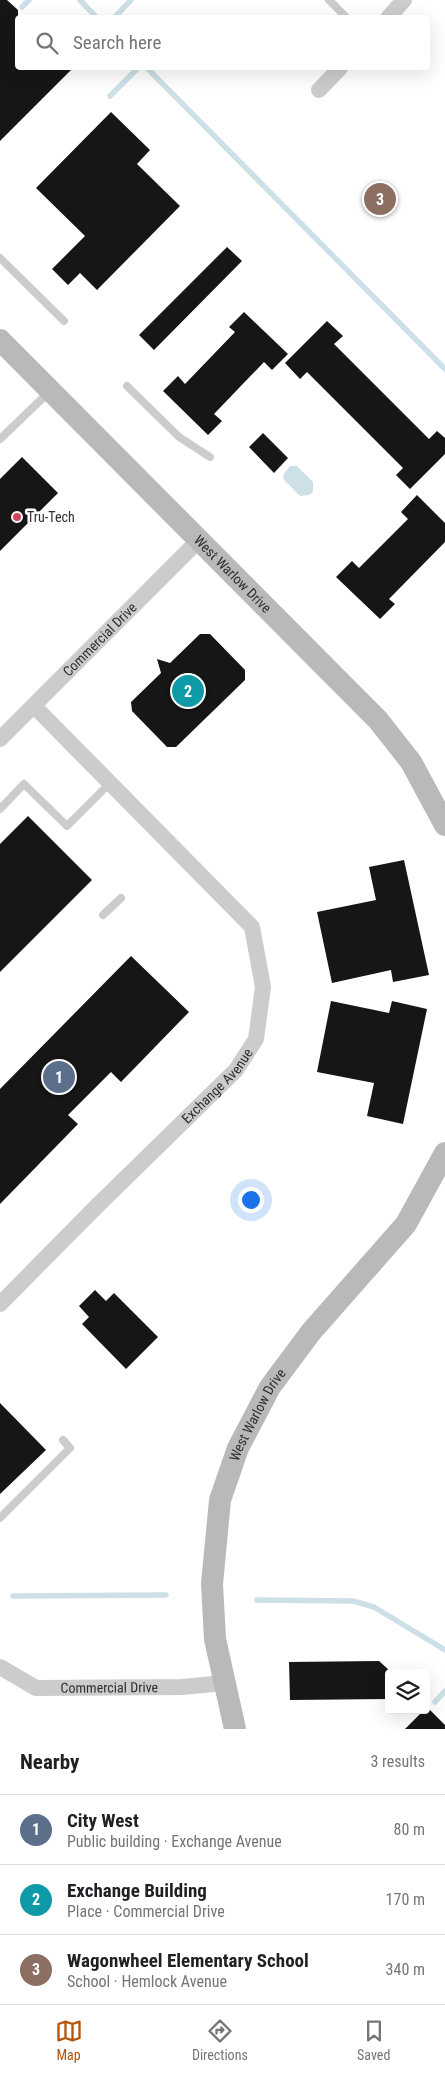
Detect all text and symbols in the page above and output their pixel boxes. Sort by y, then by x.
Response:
search box [15,15,430,70]
icon: search [33,29,61,57]
text: Search here [73,31,161,54]
pin: 3 [364,180,396,218]
place label: Tru-Tech [27,509,75,525]
marker: Tru-Tech [11,511,23,523]
street label: West Warlow Drive [191,532,275,616]
street label: Commercial Drive [60,599,140,679]
pin: 2 [172,672,204,710]
street label: Exchange Avenue [178,1045,256,1127]
pin: 1 [43,1058,75,1096]
your location [238,1187,264,1213]
street label: West Warlow Drive [226,1365,289,1463]
map controls [385,1669,430,1714]
button: layers [385,1669,430,1714]
street label: Commercial Drive [60,1679,159,1696]
text: Nearby [20,1750,79,1774]
text: 3 results [370,1752,425,1771]
text: City West [67,1809,139,1832]
text: 1 [32,1820,40,1839]
text: 80 m [393,1820,425,1839]
text: Public building · Exchange Avenue [67,1832,282,1851]
text: Exchange Building [67,1879,207,1902]
text: 2 [32,1890,40,1909]
text: 170 m [386,1890,425,1909]
text: Place · Commercial Drive [67,1902,225,1921]
text: Wagonwheel Elementary School [67,1949,309,1972]
text: 3 [32,1960,40,1979]
text: 340 m [386,1960,425,1979]
text: School · Hemlock Avenue [67,1972,227,1991]
tab: Map [55,2017,83,2063]
tab: Directions [192,2017,248,2063]
tab: Saved [357,2017,390,2063]

